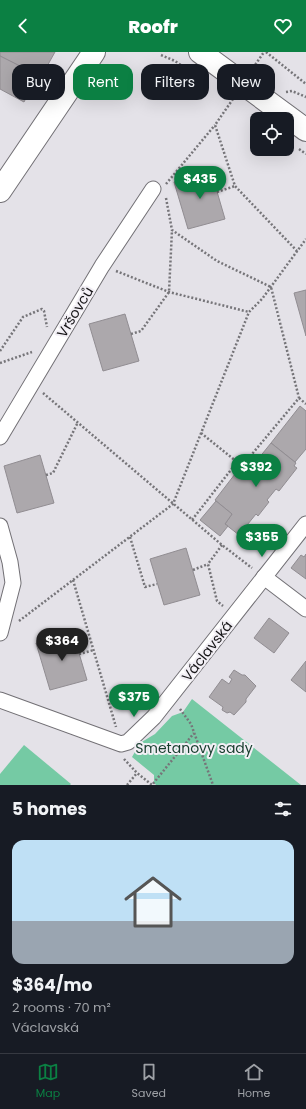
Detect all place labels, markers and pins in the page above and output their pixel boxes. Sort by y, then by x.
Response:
pin: $435 [176,166,224,200]
pin: $392 [232,454,280,488]
pin: $355 [238,524,286,558]
pin: $364 [38,628,86,662]
pin: $375 [110,684,158,718]

